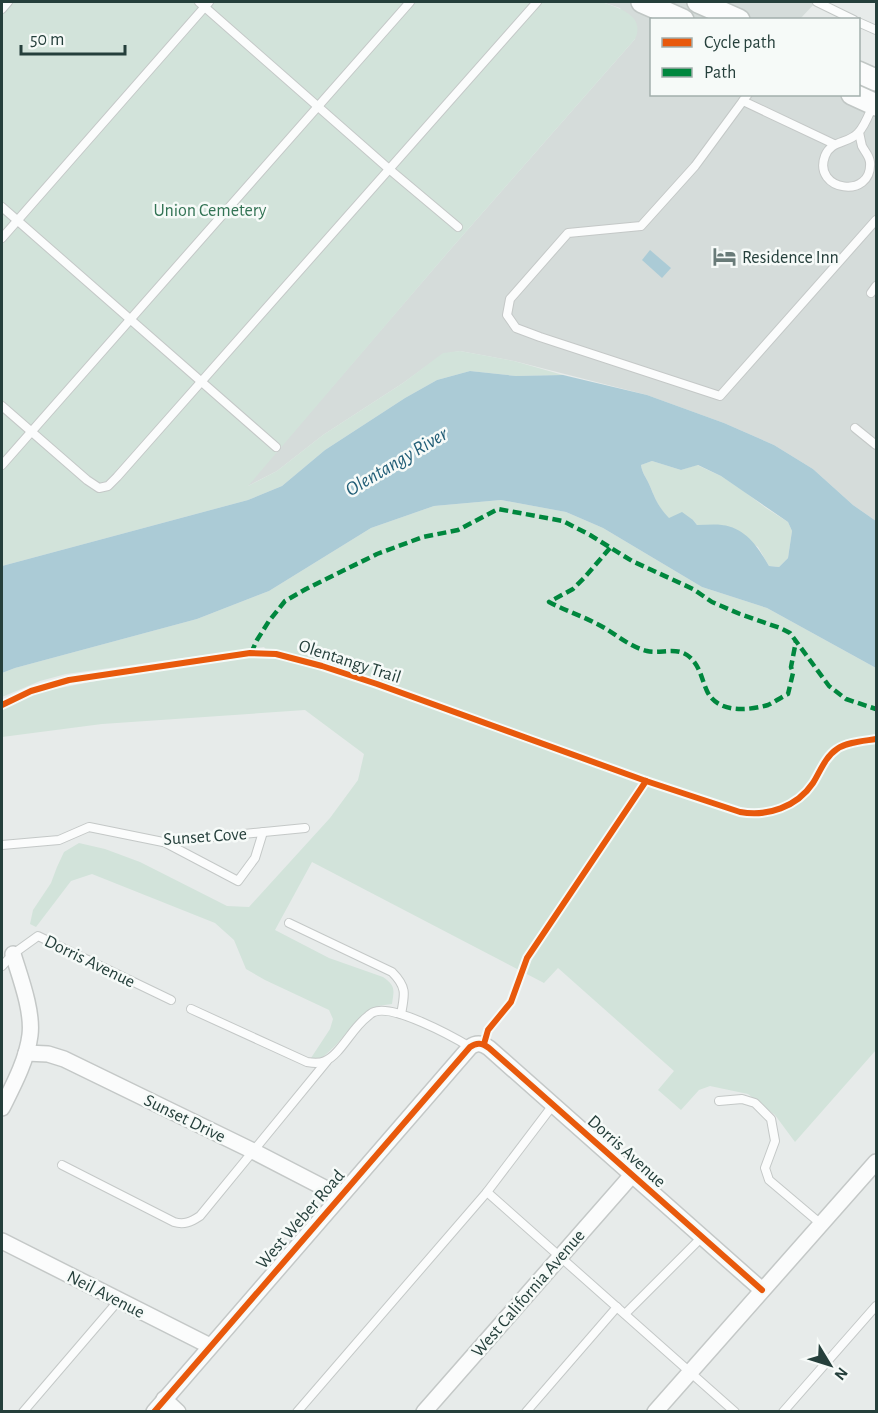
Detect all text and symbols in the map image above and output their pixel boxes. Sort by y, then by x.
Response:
scale bar [21,18,124,56]
legend [650,18,860,96]
text: 50 m [30,31,64,49]
text: Cycle path [704,34,776,52]
text: Path [704,64,736,82]
park label: Union Cemetery [154,202,267,220]
hotel icon: Residence Inn [711,244,737,270]
place label: Residence Inn [742,249,839,267]
water label: Olentangy River [342,423,452,500]
street label: Olentangy Trail [296,637,403,687]
street label: Sunset Cove [163,825,247,849]
street label: Dorris Avenue [41,932,138,992]
street label: Sunset Drive [141,1092,228,1146]
street label: Dorris Avenue [584,1112,669,1191]
street label: West Weber Road [253,1167,348,1273]
street label: West California Avenue [469,1226,589,1361]
street label: Neil Avenue [64,1268,147,1322]
north arrow [800,1335,860,1395]
text: N [831,1364,851,1383]

